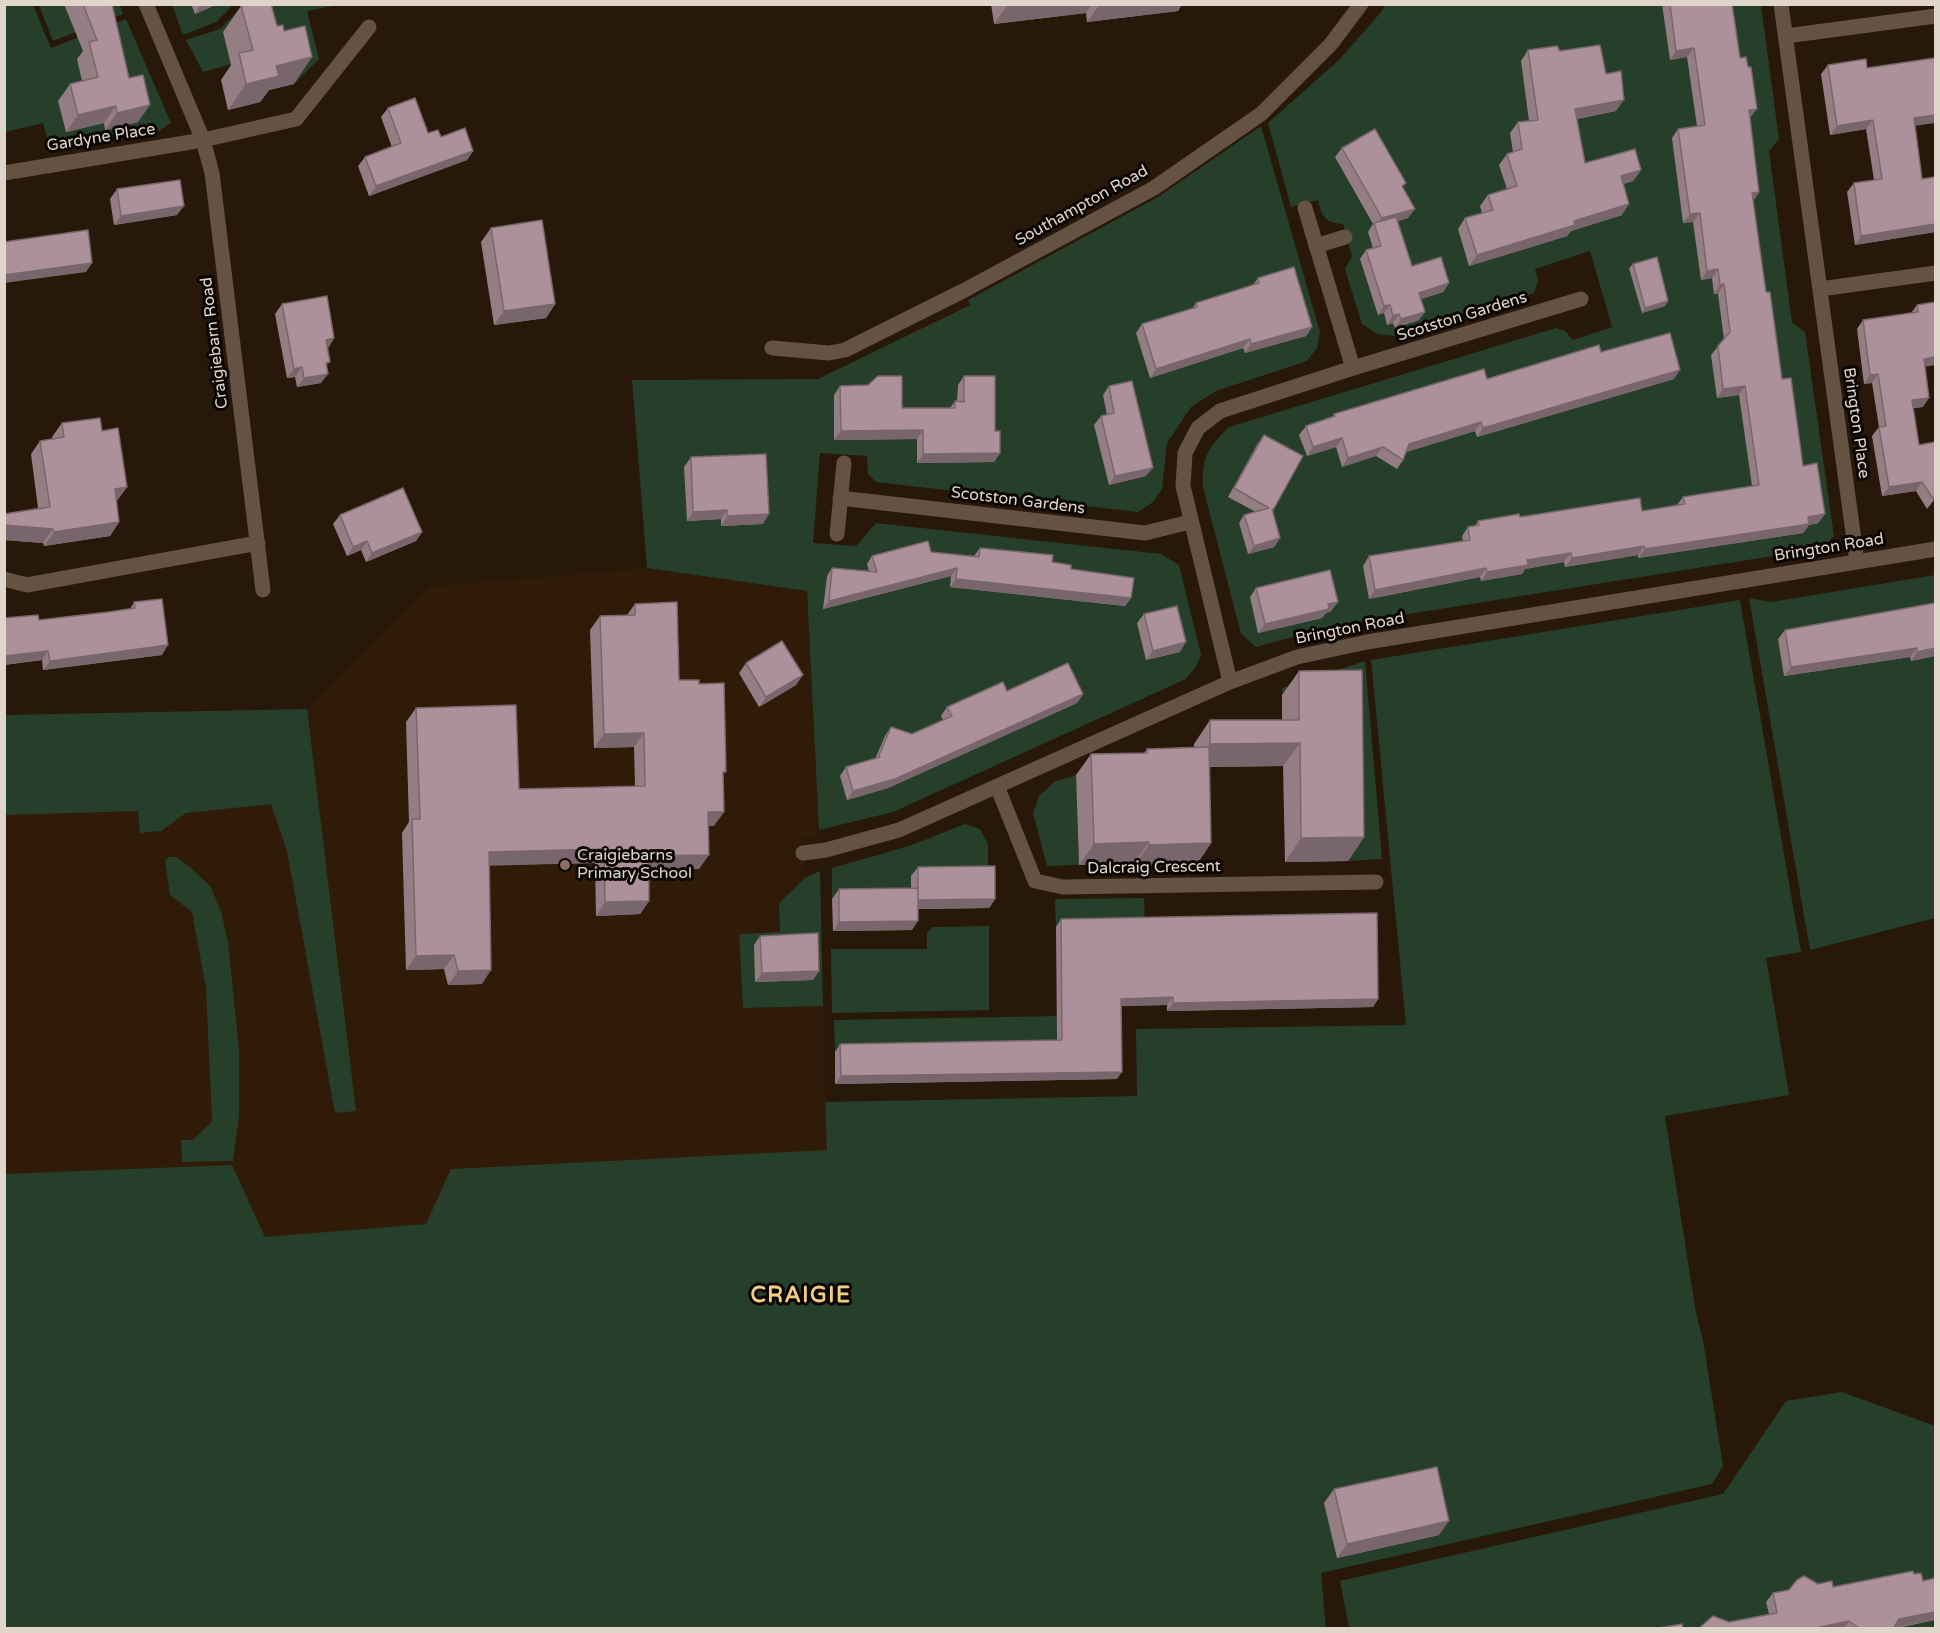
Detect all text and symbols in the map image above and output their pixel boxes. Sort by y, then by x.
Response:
street label: Gardyne Place [45,120,157,156]
street label: Southampton Road [1012,162,1152,250]
street label: Craigiebarn Road [197,276,233,410]
street label: Scotston Gardens [1395,288,1529,346]
street label: Brington Place [1839,366,1873,480]
street label: Scotston Gardens [950,483,1086,519]
street label: Brington Road [1773,530,1885,566]
street label: Brington Road [1294,609,1406,649]
place label: Craigiebarns Primary School [577,846,692,884]
street label: Dalcraig Crescent [1087,857,1221,879]
marker: Craigiebarns Primary School [558,858,572,872]
district label: CRAIGIE [750,1283,852,1309]

